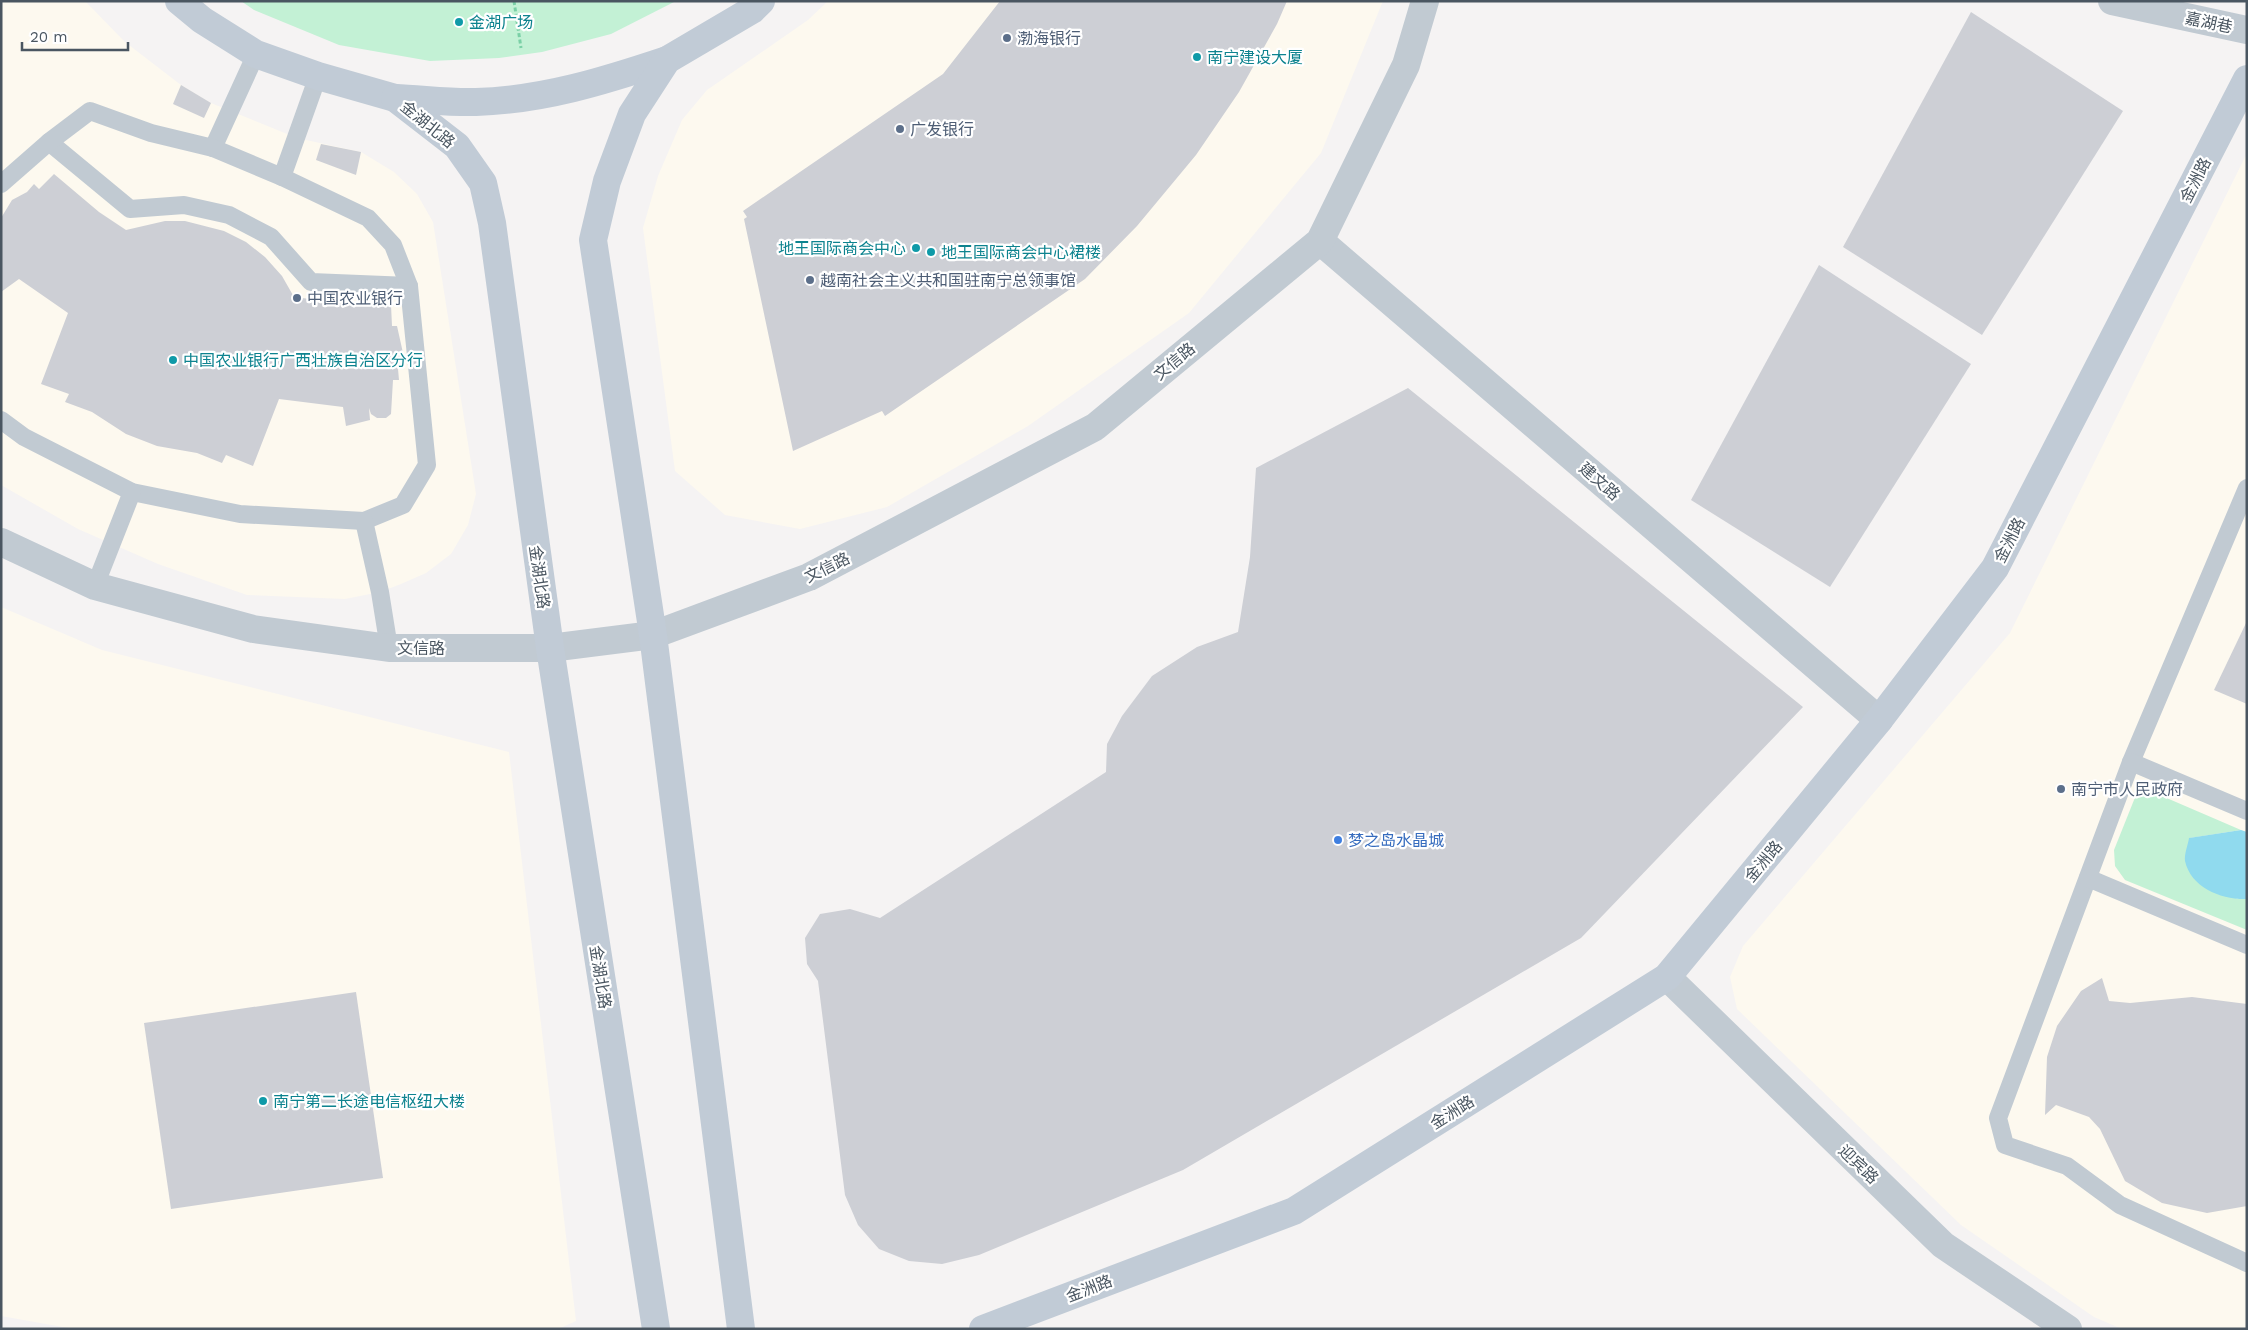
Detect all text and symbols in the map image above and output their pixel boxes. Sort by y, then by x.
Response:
street label: 嘉湖巷 [2183,8,2234,37]
place label: 金湖广场 [469,13,533,32]
marker: 金湖广场 [453,16,465,28]
scale bar [22,20,129,52]
text: 20 m [30,28,68,46]
place label: 渤海银行 [1017,29,1081,48]
marker: 渤海银行 [1001,32,1013,44]
place label: 南宁建设大厦 [1207,48,1303,67]
marker: 南宁建设大厦 [1191,51,1203,63]
street label: 金湖北路 [397,97,459,152]
place label: 广发银行 [910,120,974,139]
marker: 广发银行 [894,123,906,135]
street label: 金洲路 [2176,155,2215,206]
place label: 地王国际商会中心 [778,239,906,258]
marker: 地王国际商会中心 [910,242,922,254]
place label: 地王国际商会中心裙楼 [941,243,1101,262]
marker: 地王国际商会中心裙楼 [925,246,937,258]
place label: 越南社会主义共和国驻南宁总领事馆 [820,271,1076,290]
marker: 越南社会主义共和国驻南宁总领事馆 [804,274,816,286]
place label: 中国农业银行 [307,289,403,308]
marker: 中国农业银行 [291,292,303,304]
street label: 文信路 [1150,339,1199,384]
place label: 中国农业银行广西壮族自治区分行 [183,351,423,370]
marker: 中国农业银行广西壮族自治区分行 [167,354,179,366]
street label: 建文路 [1575,458,1624,504]
street label: 金洲路 [1990,515,2029,566]
street label: 金湖北路 [526,544,553,610]
street label: 文信路 [801,548,853,587]
street label: 文信路 [397,639,445,658]
place label: 南宁市人民政府 [2071,780,2183,799]
marker: 南宁市人民政府 [2055,783,2067,795]
place label: 梦之岛水晶城 [1348,831,1444,850]
marker: 梦之岛水晶城 [1332,834,1344,846]
street label: 金洲路 [1741,837,1786,886]
street label: 金湖北路 [586,944,615,1010]
place label: 南宁第二长途电信枢纽大楼 [273,1092,465,1111]
street label: 金洲路 [1427,1092,1478,1133]
marker: 南宁第二长途电信枢纽大楼 [257,1095,269,1107]
street label: 迎宾路 [1835,1141,1883,1188]
street label: 金洲路 [1063,1271,1115,1306]

